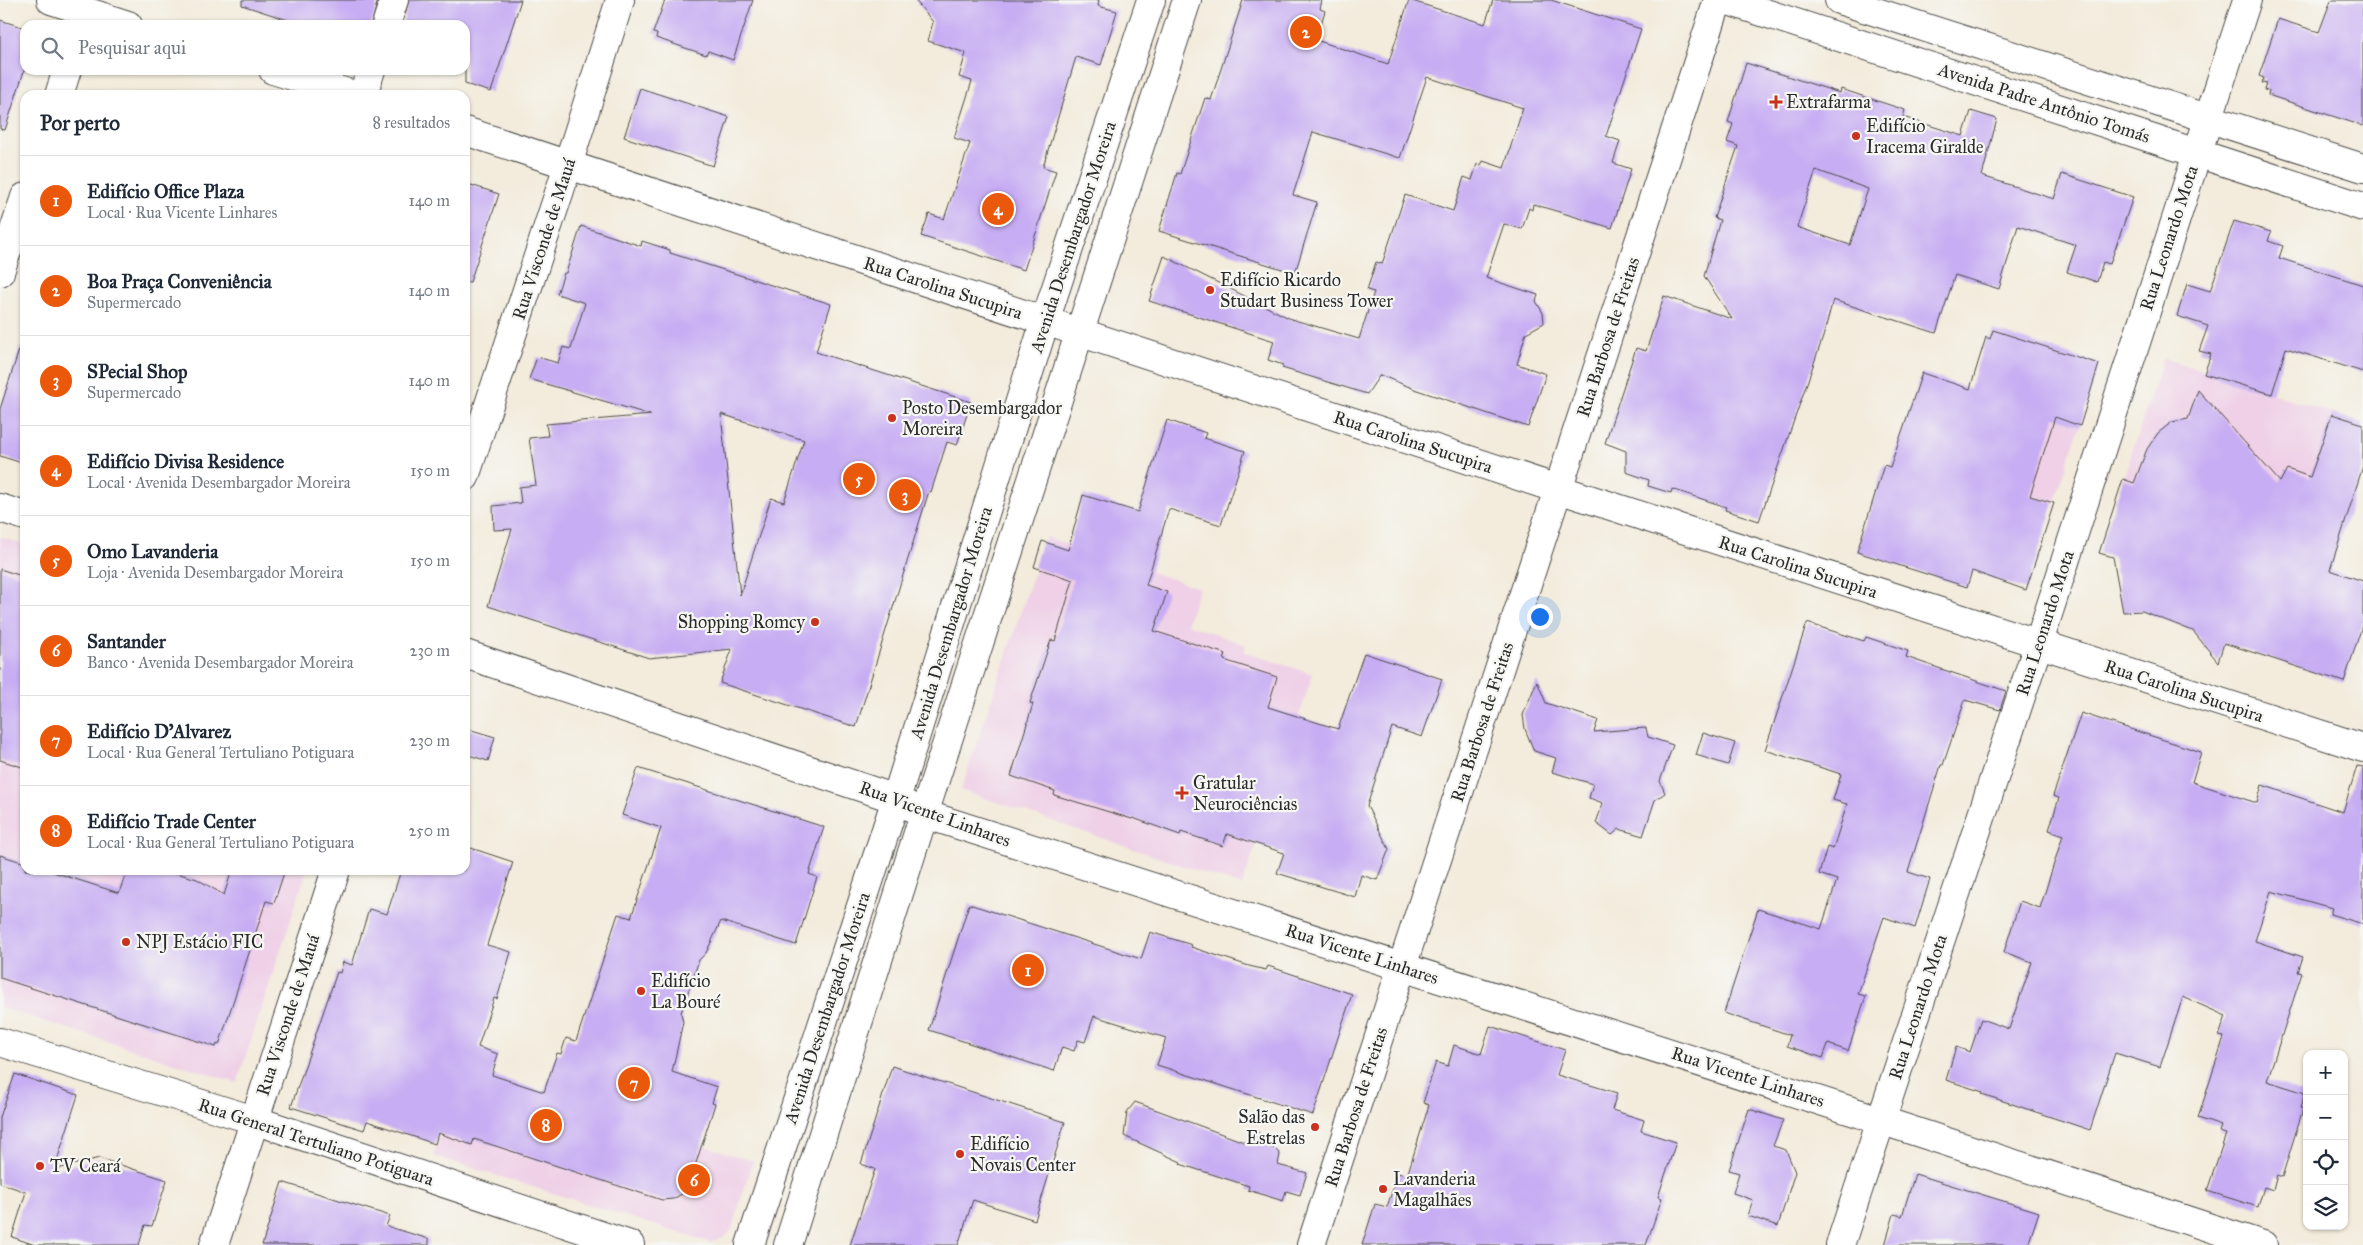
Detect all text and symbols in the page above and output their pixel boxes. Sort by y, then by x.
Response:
pin: 2 [1290,13,1322,51]
search box [20,20,470,75]
icon: search [38,34,66,62]
text: Pesquisar aqui [78,36,186,59]
street label: Avenida Padre Antônio Tomás [1934,58,2153,148]
place label: Extrafarma [1786,91,1871,113]
marker: Extrafarma [1770,96,1782,108]
text: Por perto [40,110,120,136]
text: 8 resultados [372,113,450,132]
place label: Edifício Iracema Giralde [1866,115,1984,158]
street label: Avenida Desembargador Moreira [1025,118,1122,357]
marker: Edifício Iracema Giralde [1850,130,1862,142]
street label: Rua Visconde de Mauá [508,155,581,322]
street label: Rua Leonardo Mota [2135,162,2203,313]
text: Edifício Office Plaza [87,180,244,203]
pin: 4 [982,190,1014,228]
text: 1 [53,191,59,210]
text: 140 m [409,191,450,210]
text: Local · Rua Vicente Linhares [87,203,277,222]
street label: Rua Carolina Sucupira [861,252,1026,324]
street label: Rua Barbosa de Freitas [1572,254,1644,420]
place label: Edifício Ricardo Studart Business Tower [1220,269,1393,312]
text: Boa Praça Conveniência [87,270,272,293]
text: 2 [52,281,60,300]
text: 140 m [409,281,450,300]
marker: Edifício Ricardo Studart Business Tower [1204,284,1216,296]
text: Supermercado [87,293,181,312]
text: SPecial Shop [87,360,187,383]
text: 3 [53,371,59,390]
text: 140 m [409,371,450,390]
text: Supermercado [87,383,181,402]
place label: Posto Desembargador Moreira [902,397,1062,440]
street label: Rua Carolina Sucupira [1331,406,1496,478]
marker: Posto Desembargador Moreira [886,412,898,424]
text: Edifício Divisa Residence [87,450,284,473]
pin: 5 [843,460,875,498]
text: 4 [52,461,60,480]
text: 150 m [410,461,450,480]
text: Local · Avenida Desembargador Moreira [87,473,350,492]
pin: 3 [889,476,921,514]
street label: Avenida Desembargador Moreira [905,504,998,743]
street label: Rua Carolina Sucupira [1716,531,1881,603]
text: Omo Lavanderia [87,540,218,563]
street label: Rua Leonardo Mota [2011,547,2079,698]
text: 5 [52,551,60,570]
text: 150 m [410,551,450,570]
text: Loja · Avenida Desembargador Moreira [87,563,343,582]
your location [1527,604,1553,630]
place label: Shopping Romcy [678,611,806,634]
marker: Shopping Romcy [809,616,821,628]
text: Santander [87,630,166,653]
street label: Rua Barbosa de Freitas [1446,639,1518,805]
text: 6 [52,641,60,660]
text: 230 m [410,641,450,660]
text: Banco · Avenida Desembargador Moreira [87,653,353,672]
street label: Rua Carolina Sucupira [2102,655,2267,727]
text: Edifício D'Alvarez [87,720,231,743]
text: 7 [52,731,60,750]
text: 230 m [410,731,450,750]
text: Local · Rua General Tertuliano Potiguara [87,743,354,762]
place label: Gratular Neurociências [1193,772,1297,815]
street label: Rua Vicente Linhares [856,776,1014,852]
marker: Gratular Neurociências [1175,786,1189,800]
text: Edifício Trade Center [87,810,256,833]
text: 8 [52,821,60,840]
text: 250 m [409,821,450,840]
text: Local · Rua General Tertuliano Potiguara [87,833,354,852]
street label: Avenida Desembargador Moreira [779,889,876,1128]
street label: Rua Vicente Linhares [1283,919,1441,989]
place label: NPJ Estácio FIC [136,931,263,954]
street label: Rua Visconde de Mauá [252,931,325,1098]
street label: Rua Leonardo Mota [1884,931,1952,1082]
marker: NPJ Estácio FIC [120,936,132,948]
pin: 1 [1012,951,1044,989]
place label: Edifício La Bouré [651,970,721,1013]
marker: Edifício La Bouré [635,985,647,997]
street label: Rua Barbosa de Freitas [1320,1024,1392,1190]
street label: Rua Vicente Linhares [1669,1042,1827,1112]
map controls [2303,1050,2348,1230]
button: + [2303,1050,2348,1095]
pin: 7 [618,1064,650,1102]
street label: Rua General Tertuliano Potiguara [195,1093,437,1192]
button: − [2303,1095,2348,1140]
pin: 8 [530,1106,562,1144]
place label: Salão das Estrelas [1238,1106,1305,1149]
marker: Salão das Estrelas [1309,1121,1321,1133]
place label: Edifício Novais Center [970,1133,1076,1176]
button: locate [2303,1140,2348,1185]
marker: Edifício Novais Center [954,1148,966,1160]
place label: TV Ceará [50,1155,121,1177]
marker: TV Ceará [34,1160,46,1172]
pin: 6 [678,1161,710,1199]
place label: Lavanderia Magalhães [1393,1168,1476,1212]
marker: Lavanderia Magalhães [1377,1183,1389,1195]
button: layers [2303,1185,2348,1230]

